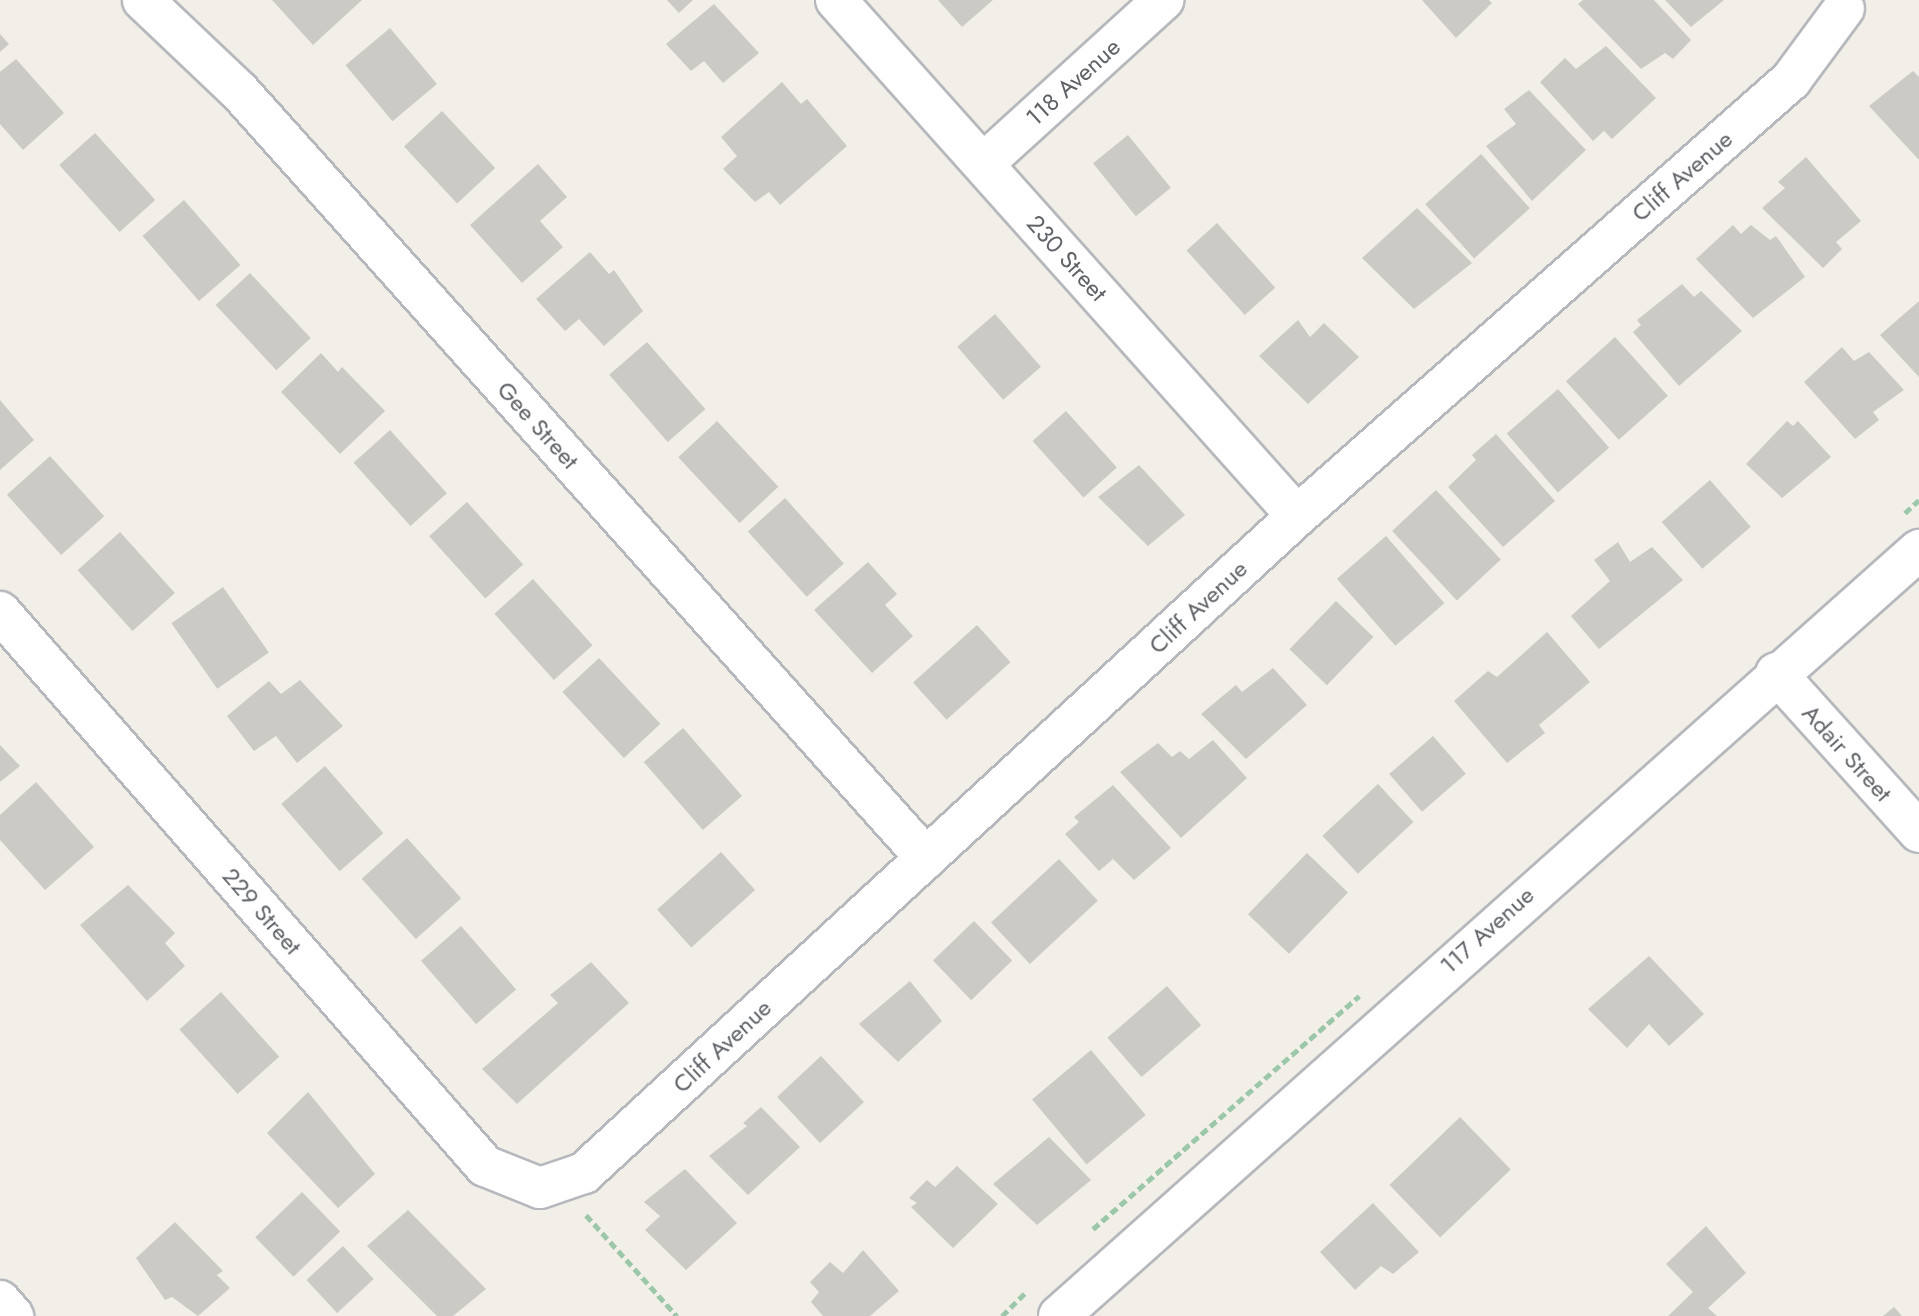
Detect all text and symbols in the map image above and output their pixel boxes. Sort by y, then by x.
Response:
street label: 118 Avenue [1020,32,1126,132]
street label: Cliff Avenue [1626,124,1738,228]
street label: 230 Street [1021,209,1113,307]
street label: Gee Street [491,375,585,475]
street label: Cliff Avenue [1143,554,1253,660]
street label: Adair Street [1796,699,1898,807]
street label: 229 Street [216,862,308,960]
street label: 117 Avenue [1434,880,1540,980]
street label: Cliff Avenue [667,993,777,1099]

